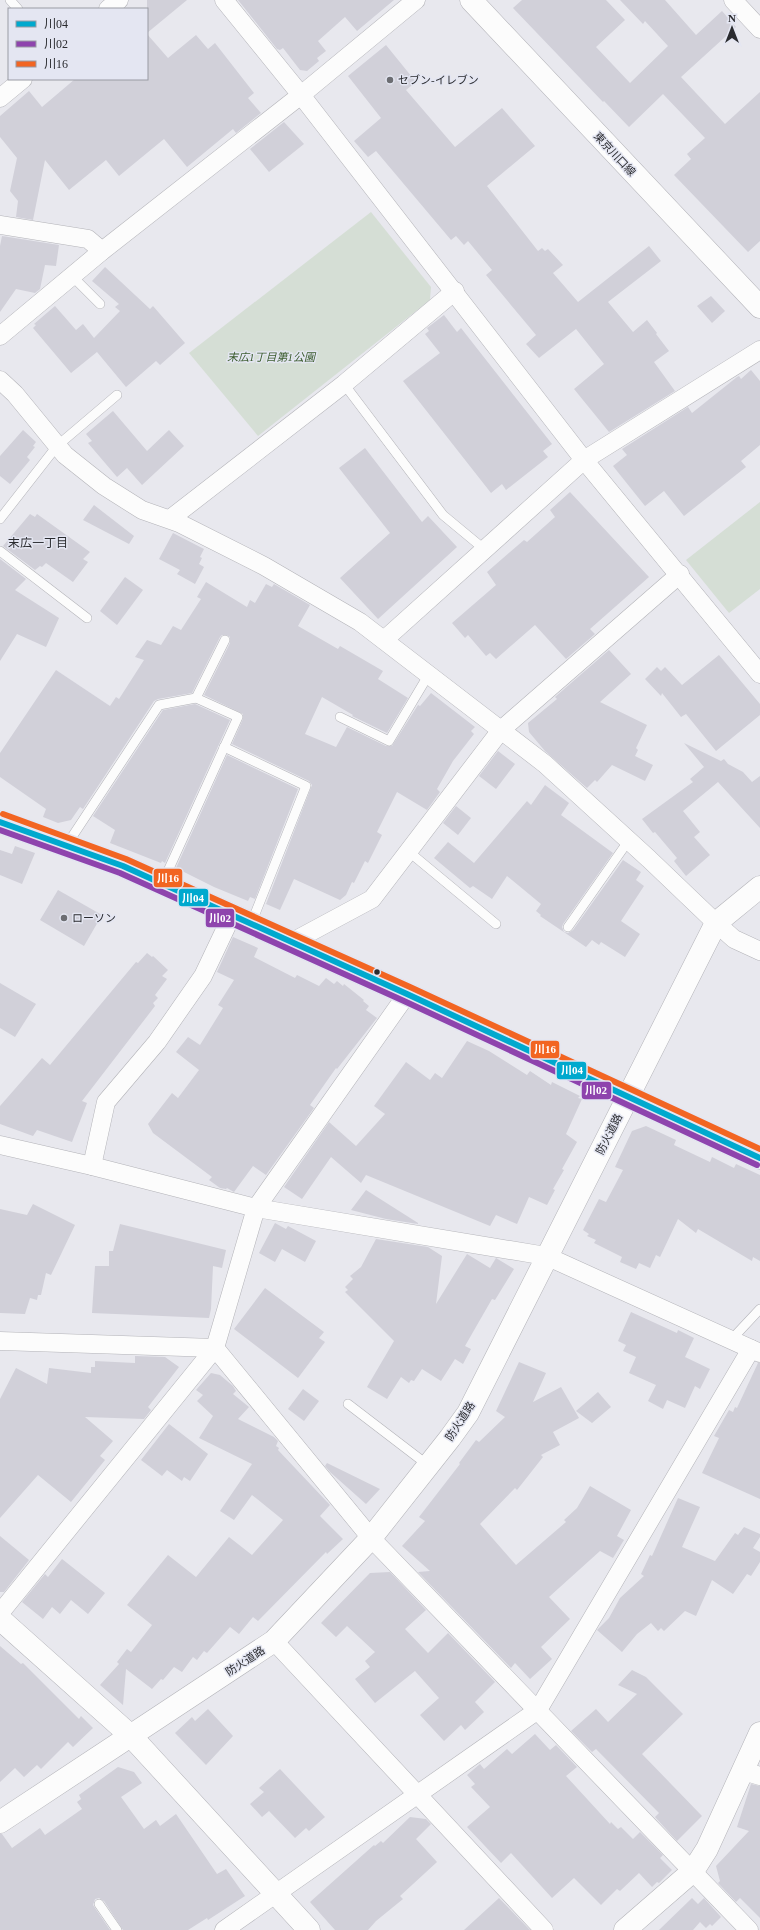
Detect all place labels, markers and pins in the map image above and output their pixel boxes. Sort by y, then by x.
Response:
place label: セブン-イレブン [398,74,479,86]
marker: セブン-イレブン [385,75,395,85]
place label: ローソン [72,912,116,924]
marker: ローソン [59,913,69,923]
unlabelled marker [372,967,382,977]

